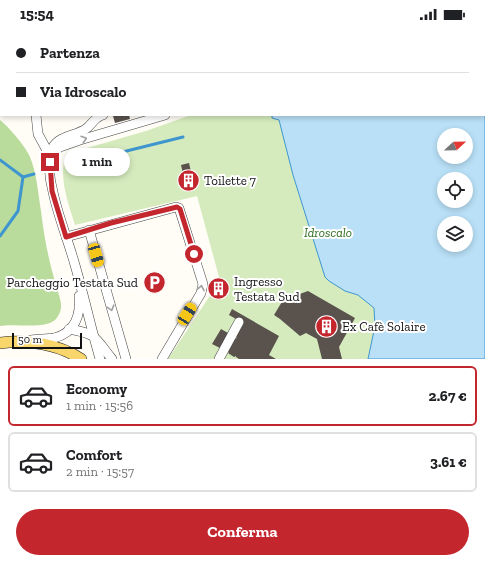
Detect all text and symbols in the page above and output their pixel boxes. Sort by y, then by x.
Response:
text: 15:54 [20,5,54,23]
text: Partenza [40,44,100,62]
text: Via Idroscalo [40,83,126,101]
north arrow [437,128,473,164]
map controls [437,128,473,252]
one-way arrow [81,135,88,143]
callout: 1 min [64,148,130,176]
route end [41,153,59,171]
text: 1 min [82,154,112,169]
building icon: Toilette 7 [176,167,202,193]
button: locate [437,172,473,208]
place label: Toilette 7 [204,173,256,188]
button: layers [437,216,473,252]
park label: Idroscalo [304,225,352,240]
car [87,242,105,268]
route start [185,245,203,263]
parking icon: Parcheggio Testata Sud [141,269,167,295]
place label: Ingresso Testata Sud [234,274,300,304]
place label: Parcheggio Testata Sud [7,275,138,290]
building icon: Ingresso Testata Sud [206,275,232,301]
one-way arrow [196,285,204,292]
car [176,301,198,327]
one-way arrow [106,304,115,311]
building icon: Ex Cafè Solaire [314,313,340,339]
place label: Ex Cafè Solaire [342,319,426,334]
scale bar [12,331,82,350]
text: 50 m [18,333,42,346]
icon: car [18,378,54,414]
text: Economy [66,380,127,398]
text: 2.67 € [429,387,467,405]
text: 1 min · 15:56 [66,398,133,413]
icon: car [18,444,54,480]
text: Comfort [66,446,122,464]
text: 3.61 € [430,453,467,471]
text: 2 min · 15:57 [66,464,134,479]
button: Conferma [16,509,469,555]

